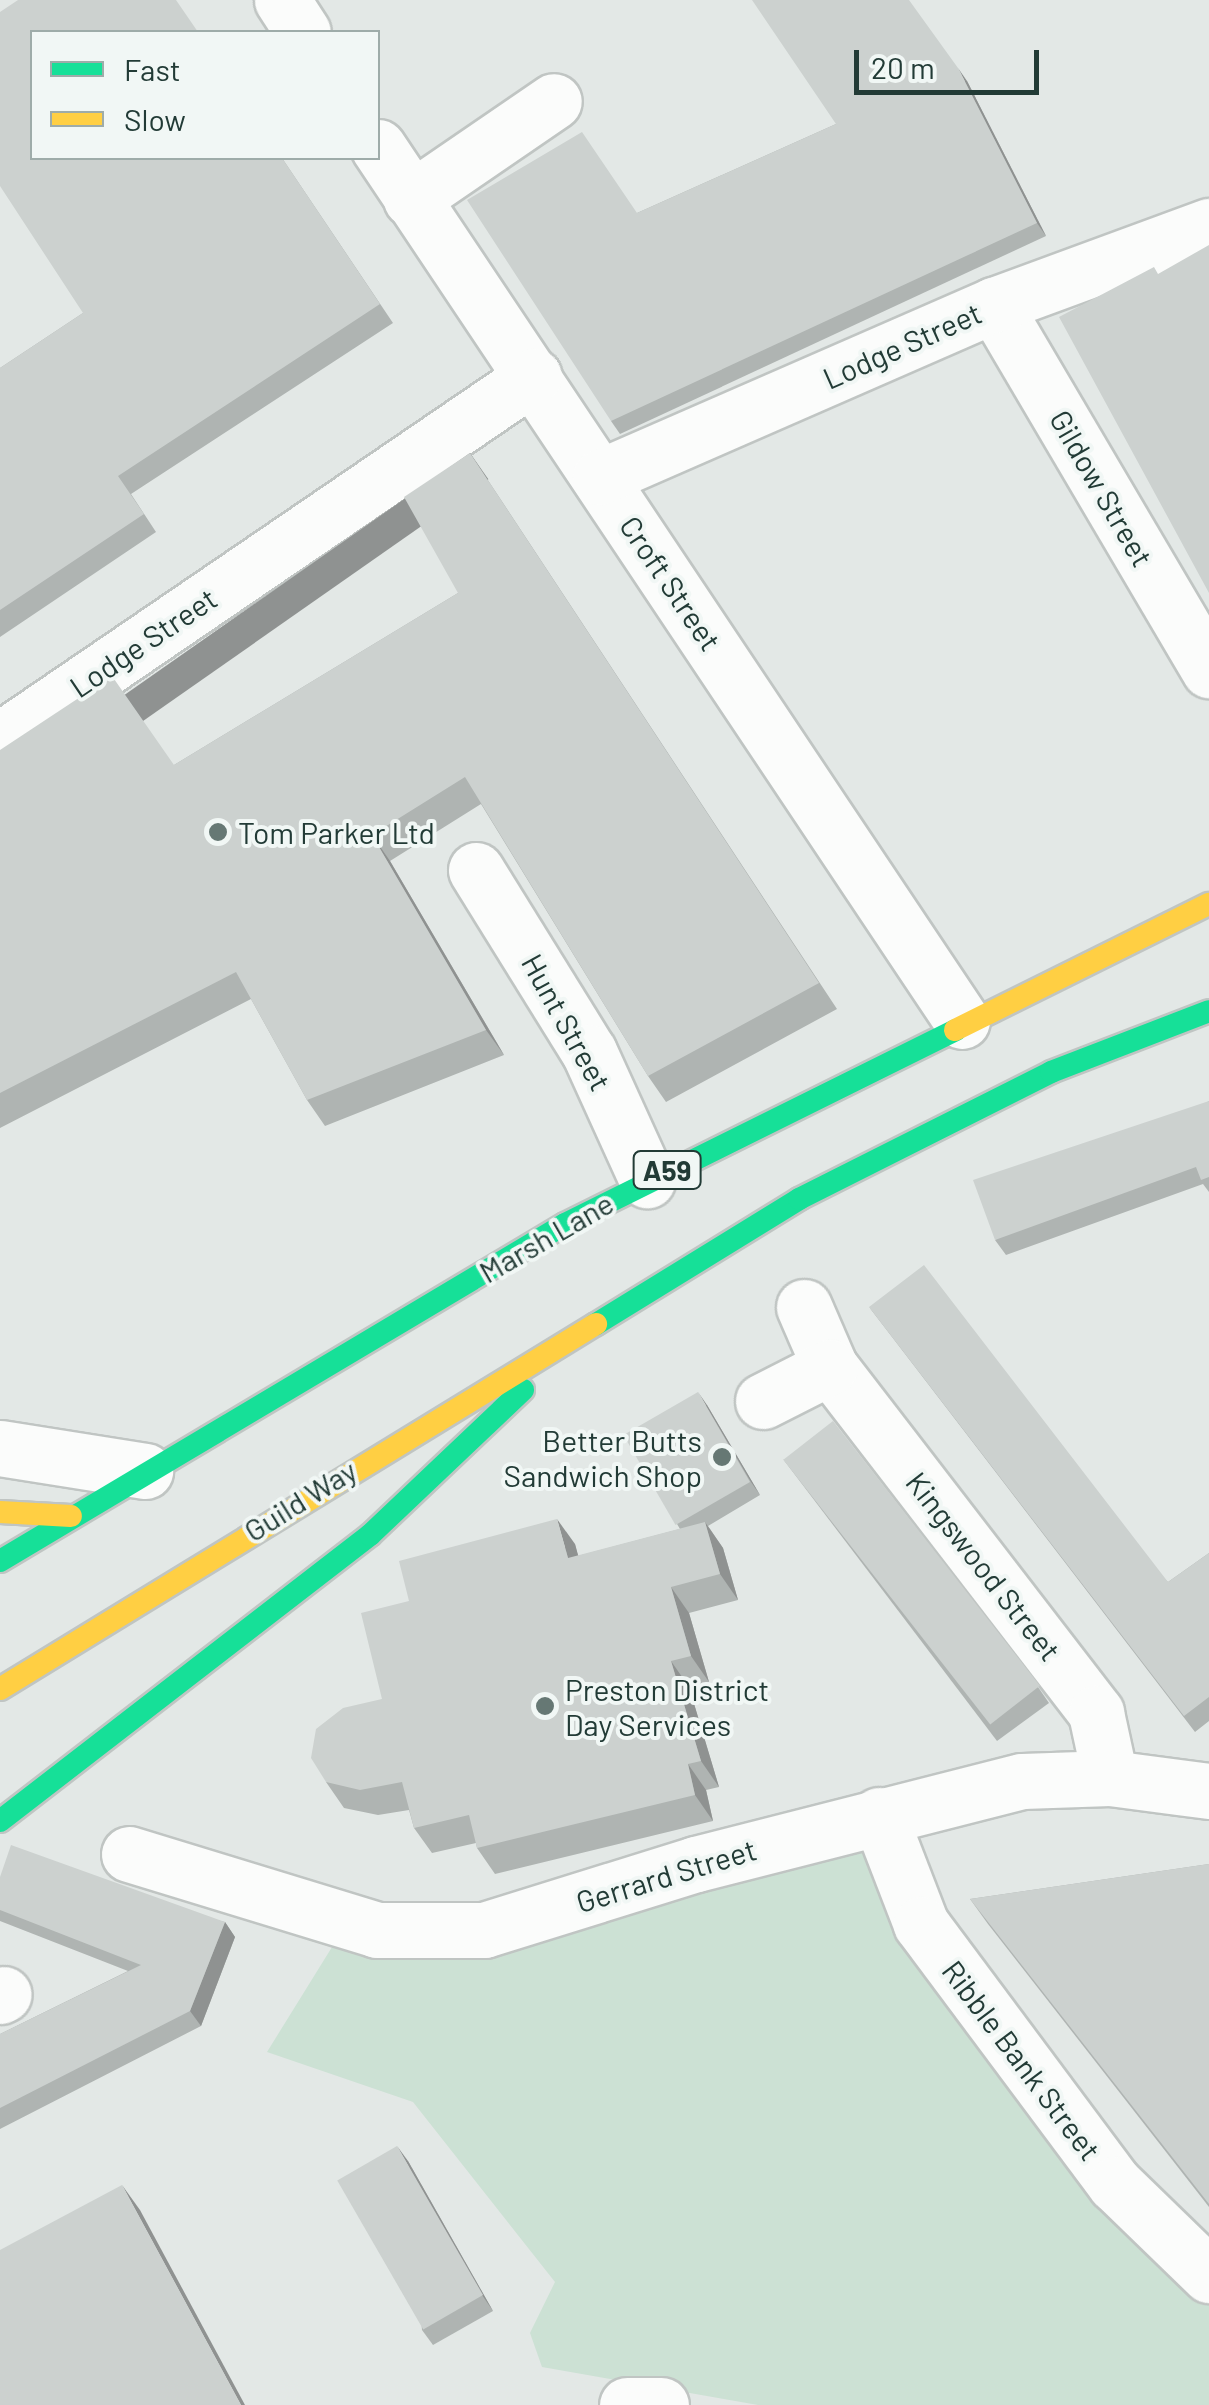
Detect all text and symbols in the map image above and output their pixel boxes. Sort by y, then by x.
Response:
legend [30,30,380,160]
scale bar [859,30,1044,92]
text: 20 m [871,49,935,85]
text: Fast [124,51,181,87]
text: Slow [124,101,186,137]
street label: Lodge Street [817,294,987,396]
street label: Gildow Street [1043,403,1161,573]
street label: Croft Street [613,509,729,657]
street label: Lodge Street [63,580,223,704]
place label: Tom Parker Ltd [238,814,435,850]
marker: Tom Parker Ltd [207,821,229,843]
street label: Hunt Street [515,947,619,1097]
road number: A59 [632,1147,702,1193]
street label: Marsh Lane [473,1184,619,1290]
place label: Better Butts Sandwich Shop [503,1422,702,1492]
marker: Better Butts Sandwich Shop [711,1446,733,1468]
street label: Guild Way [237,1452,363,1548]
street label: Kingswood Street [899,1464,1069,1668]
place label: Preston District Day Services [565,1671,769,1742]
marker: Preston District Day Services [534,1695,556,1717]
street label: Gerrard Street [572,1831,760,1919]
street label: Ribble Bank Street [935,1953,1109,2167]

